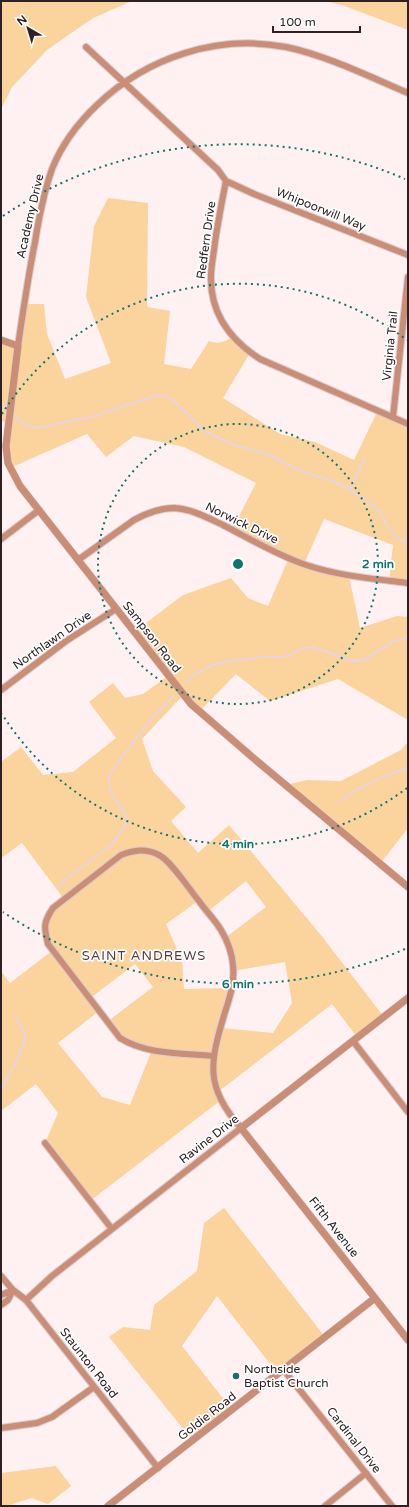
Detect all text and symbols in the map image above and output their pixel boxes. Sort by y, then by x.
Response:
north arrow [8,8,48,48]
scale bar [273,8,360,34]
text: N [15,13,30,28]
text: 100 m [279,15,316,29]
street label: Academy Drive [13,172,47,260]
street label: Whipoorwill Way [274,185,368,234]
street label: Redfern Drive [194,200,218,280]
street label: Virginia Trail [379,310,401,382]
street label: Norwick Drive [203,499,281,547]
centre of rings [231,557,245,571]
text: 2 min [362,557,394,571]
street label: Sampson Road [120,599,184,675]
street label: Northlawn Drive [10,608,94,672]
text: 4 min [222,837,254,851]
district label: SAINT ANDREWS [82,948,206,964]
text: 6 min [222,977,254,991]
street label: Ravine Drive [177,1111,242,1166]
street label: Fifth Avenue [306,1194,362,1260]
street label: Staunton Road [57,1325,121,1401]
place label: Northside Baptist Church [244,1362,329,1390]
marker: Northside Baptist Church [231,1371,241,1381]
street label: Goldie Road [175,1389,239,1443]
street label: Cardinal Drive [324,1404,384,1476]

